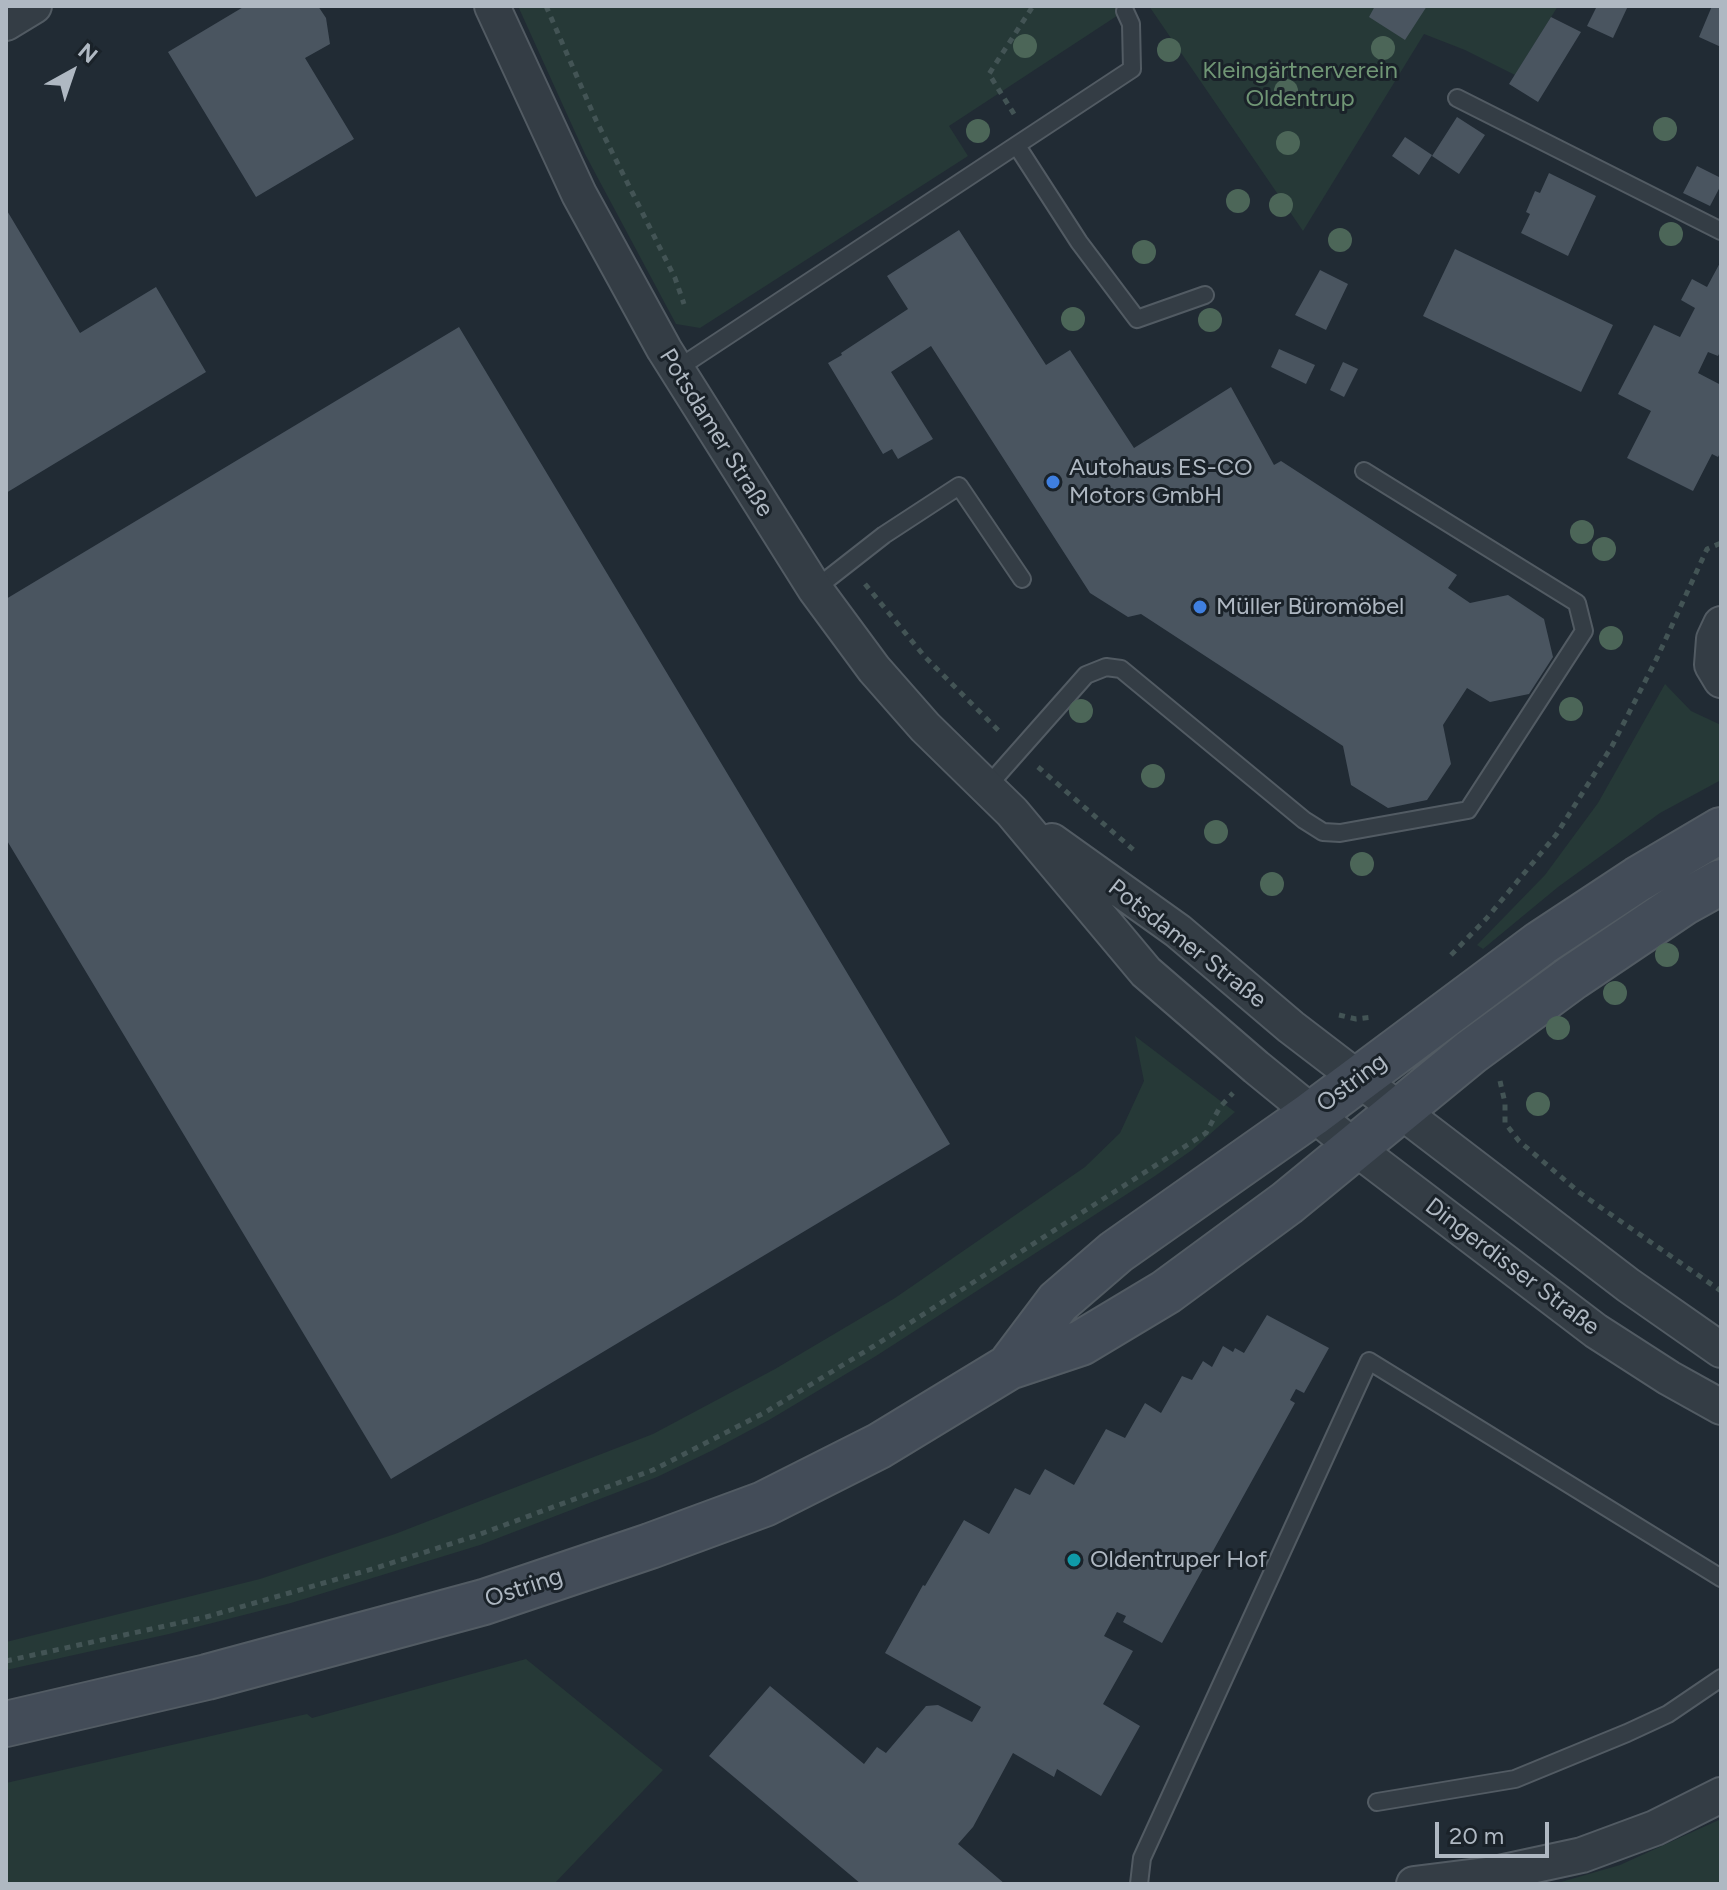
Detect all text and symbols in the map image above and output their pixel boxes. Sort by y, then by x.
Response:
north arrow [32,32,112,112]
text: N [73,37,103,69]
park label: Kleingärtnerverein Oldentrup [1202,57,1398,113]
street label: Potsdamer Straße [653,344,779,522]
place label: Autohaus ES-CO Motors GmbH [1069,454,1253,510]
marker: Autohaus ES-CO Motors GmbH [1044,473,1062,491]
place label: Müller Büromöbel [1216,593,1404,621]
marker: Müller Büromöbel [1191,598,1209,616]
street label: Potsdamer Straße [1102,873,1272,1015]
street label: Ostring [1311,1047,1393,1119]
street label: Dingerdisser Straße [1419,1192,1605,1342]
place label: Oldentruper Hof [1090,1546,1267,1574]
marker: Oldentruper Hof [1065,1551,1083,1569]
street label: Ostring [481,1562,567,1614]
scale bar [1439,1806,1553,1856]
text: 20 m [1449,1821,1504,1850]

